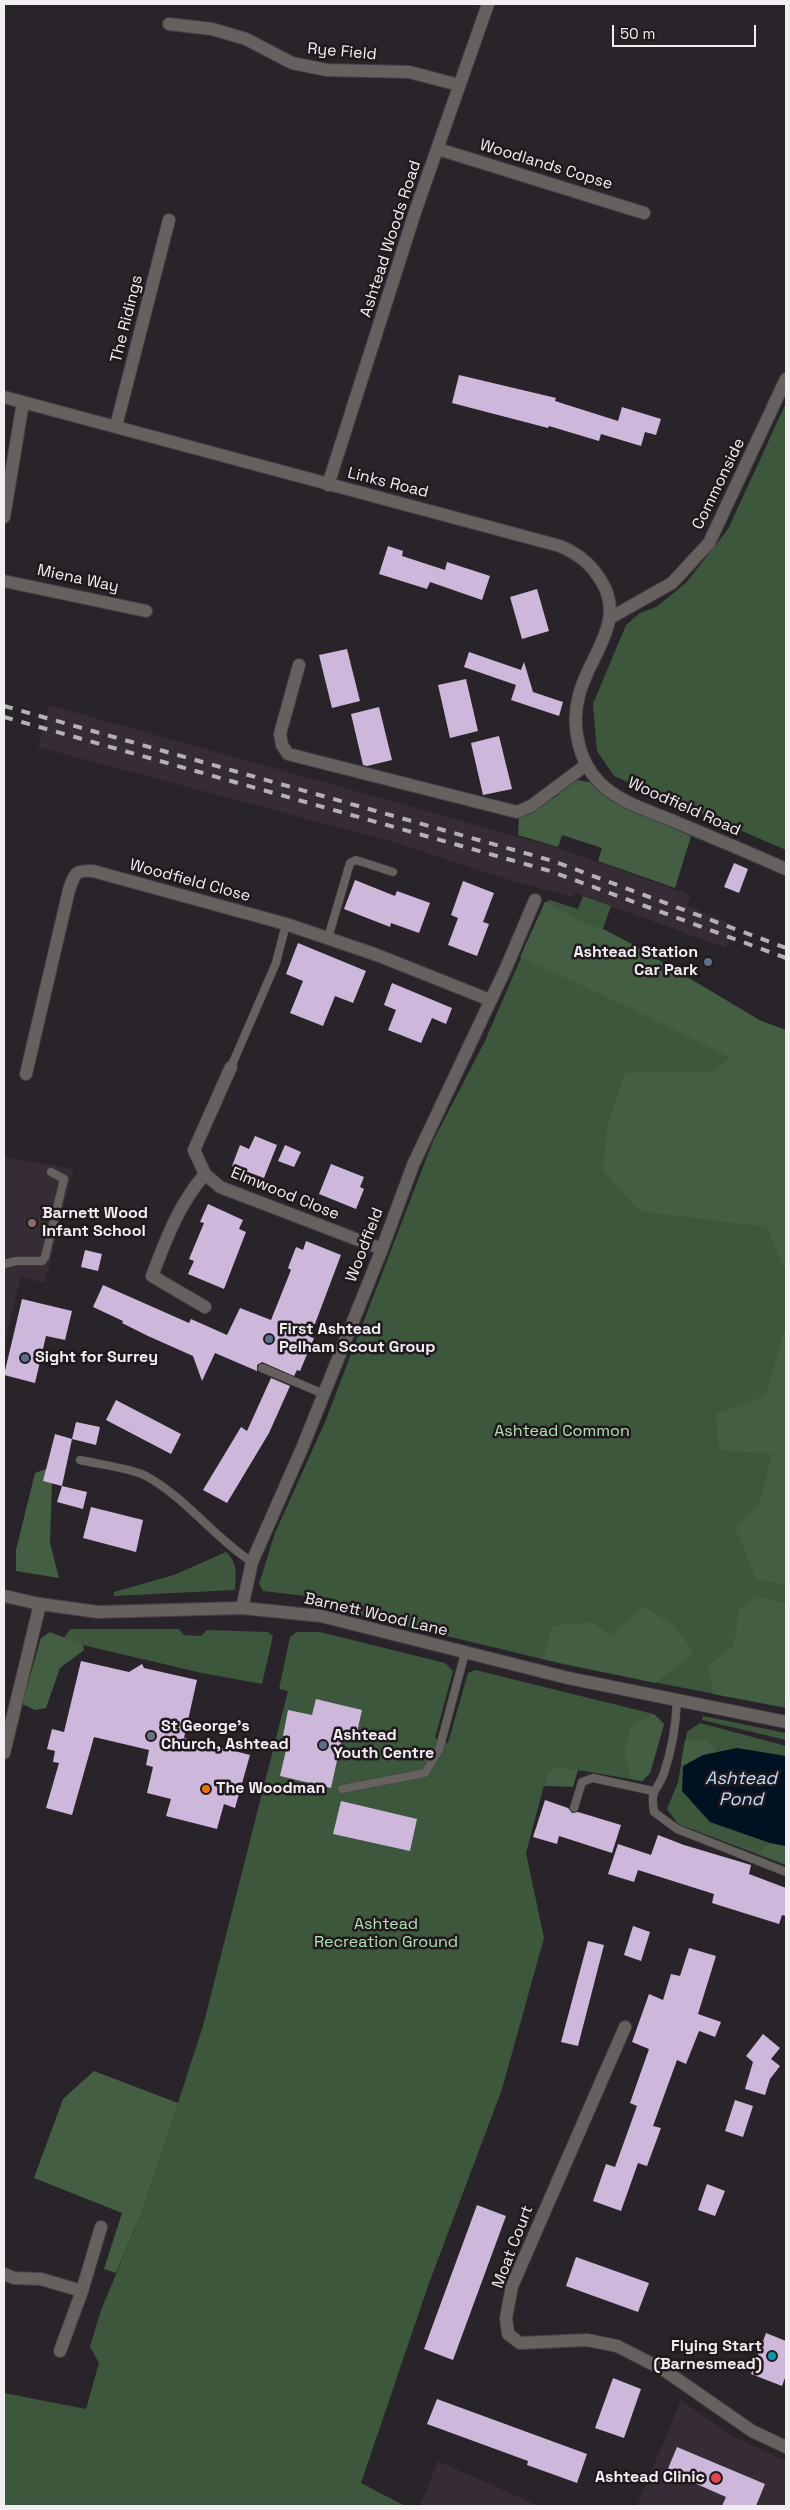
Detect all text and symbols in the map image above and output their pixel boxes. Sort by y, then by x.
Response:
scale bar [615,15,759,47]
text: 50 m [620,24,655,43]
street label: Rye Field [306,39,378,65]
street label: Woodlands Copse [477,136,615,194]
street label: Ashtead Woods Road [357,158,425,320]
street label: The Ridings [107,273,147,365]
street label: Commonside [689,435,749,533]
street label: Links Road [346,464,430,502]
street label: Miena Way [35,561,121,597]
street label: Woodfield Road [625,774,743,840]
street label: Woodfield Close [128,856,252,906]
place label: Ashtead Station Car Park [573,943,698,981]
marker: Ashtead Station Car Park [702,956,714,968]
street label: Elmwood Close [228,1163,342,1225]
place label: Barnett Wood Infant School [42,1204,148,1242]
street label: Woodfield [342,1205,388,1285]
marker: Barnett Wood Infant School [26,1217,38,1229]
place label: First Ashtead Pelham Scout Group [279,1320,435,1358]
marker: First Ashtead Pelham Scout Group [263,1333,275,1345]
place label: Sight for Surrey [35,1348,158,1368]
marker: Sight for Surrey [19,1352,31,1364]
park label: Ashtead Common [494,1422,630,1442]
street label: Barnett Wood Lane [302,1589,450,1641]
place label: St George's Church, Ashtead [161,1717,289,1755]
place label: Ashtead Youth Centre [333,1726,434,1764]
marker: St George's Church, Ashtead [145,1730,157,1742]
marker: Ashtead Youth Centre [317,1739,329,1751]
water label: Ashtead Pond [705,1768,777,1810]
place label: The Woodman [216,1779,325,1799]
marker: The Woodman [200,1783,212,1795]
park label: Ashtead Recreation Ground [314,1915,458,1953]
street label: Moat Court [488,2203,538,2291]
place label: Flying Start (Barnesmead) [654,2337,762,2375]
marker: Flying Start (Barnesmead) [766,2350,778,2362]
place label: Ashtead Clinic [595,2468,705,2488]
marker: Ashtead Clinic [709,2471,723,2485]

